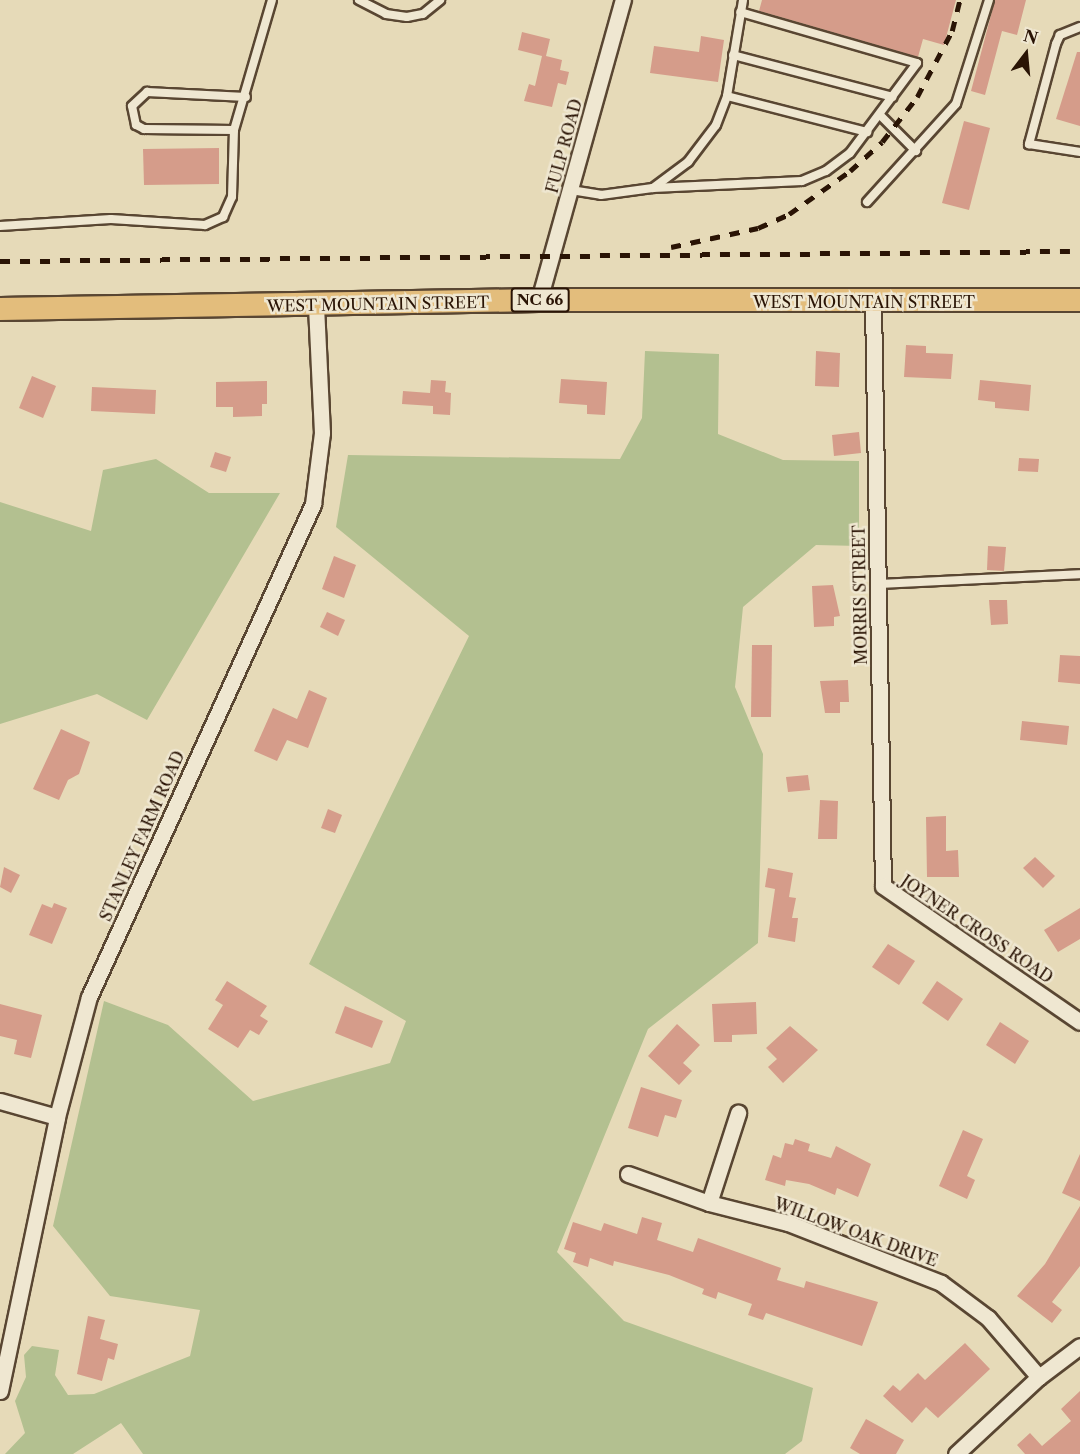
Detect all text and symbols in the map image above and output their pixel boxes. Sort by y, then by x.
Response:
north arrow [996,24,1056,84]
text: N [1022,25,1040,48]
street label: FULP ROAD [542,97,586,195]
road number: NC 66 [510,288,570,312]
street label: WEST MOUNTAIN STREET [267,292,489,316]
street label: WEST MOUNTAIN STREET [753,292,975,312]
street label: MORRIS STREET [849,525,871,665]
street label: STANLEY FARM ROAD [96,748,188,924]
street label: JOYNER CROSS ROAD [897,871,1057,987]
street label: WILLOW OAK DRIVE [771,1193,941,1271]

